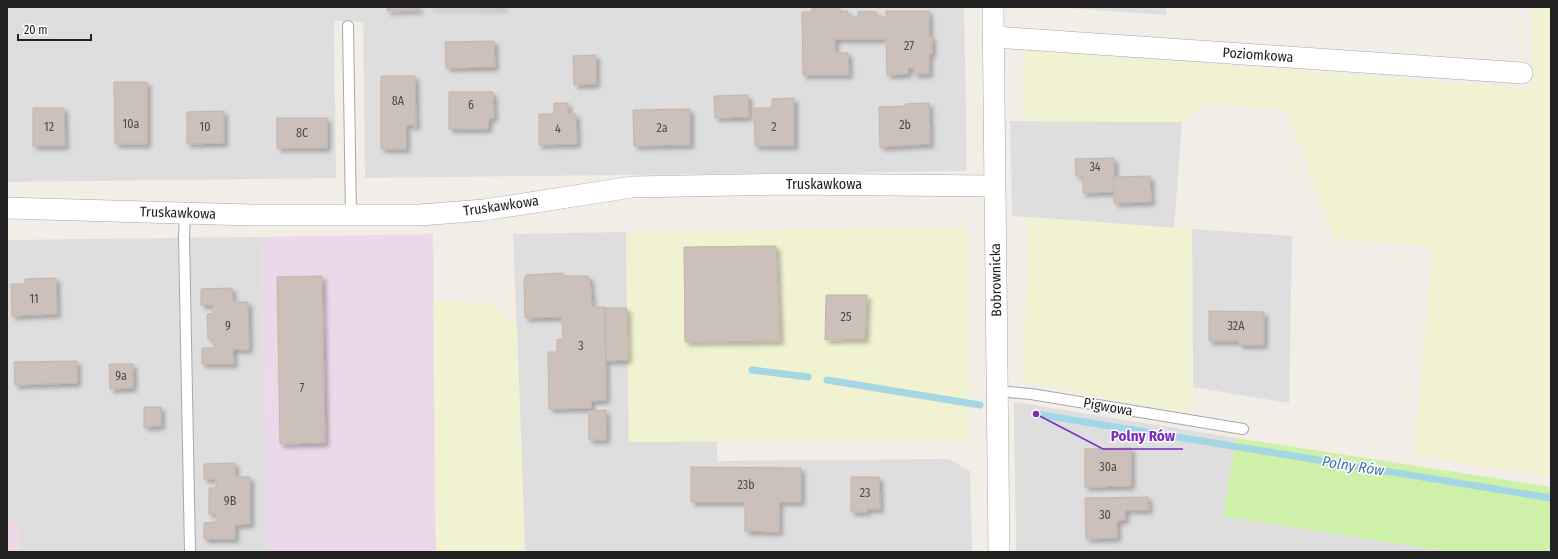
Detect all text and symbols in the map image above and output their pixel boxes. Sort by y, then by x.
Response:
scale bar [18,16,91,42]
text: 20 m [24,23,48,37]
house number: 27 [904,39,914,53]
street label: Poziomkowa [1222,44,1294,66]
house number: 8A [392,94,405,108]
house number: 6 [468,98,474,112]
house number: 10a [123,117,140,131]
house number: 2b [899,118,911,132]
house number: 12 [44,120,54,134]
house number: 10 [200,120,210,134]
house number: 2 [771,120,777,134]
house number: 2a [656,121,668,135]
house number: 4 [555,122,561,136]
house number: 8C [296,126,308,140]
house number: 34 [1089,160,1101,174]
street label: Truskawkowa [786,176,862,193]
street label: Truskawkowa [462,192,540,220]
street label: Truskawkowa [140,203,216,223]
street label: Bobrownicka [987,243,1005,317]
house number: 11 [29,292,39,306]
house number: 25 [841,310,852,324]
house number: 9 [225,319,231,333]
house number: 32A [1228,319,1245,333]
house number: 3 [578,339,584,353]
house number: 9a [115,369,127,383]
house number: 7 [300,381,305,395]
street label: Pigwowa [1082,394,1134,420]
callout: Polny Rów [1103,422,1183,449]
text: Polny Rów [1111,427,1176,445]
water label: Polny Rów [1321,452,1385,480]
house number: 30a [1099,460,1117,474]
house number: 23b [737,478,755,492]
house number: 23 [860,486,870,500]
house number: 9B [224,494,237,508]
house number: 30 [1099,508,1111,522]

